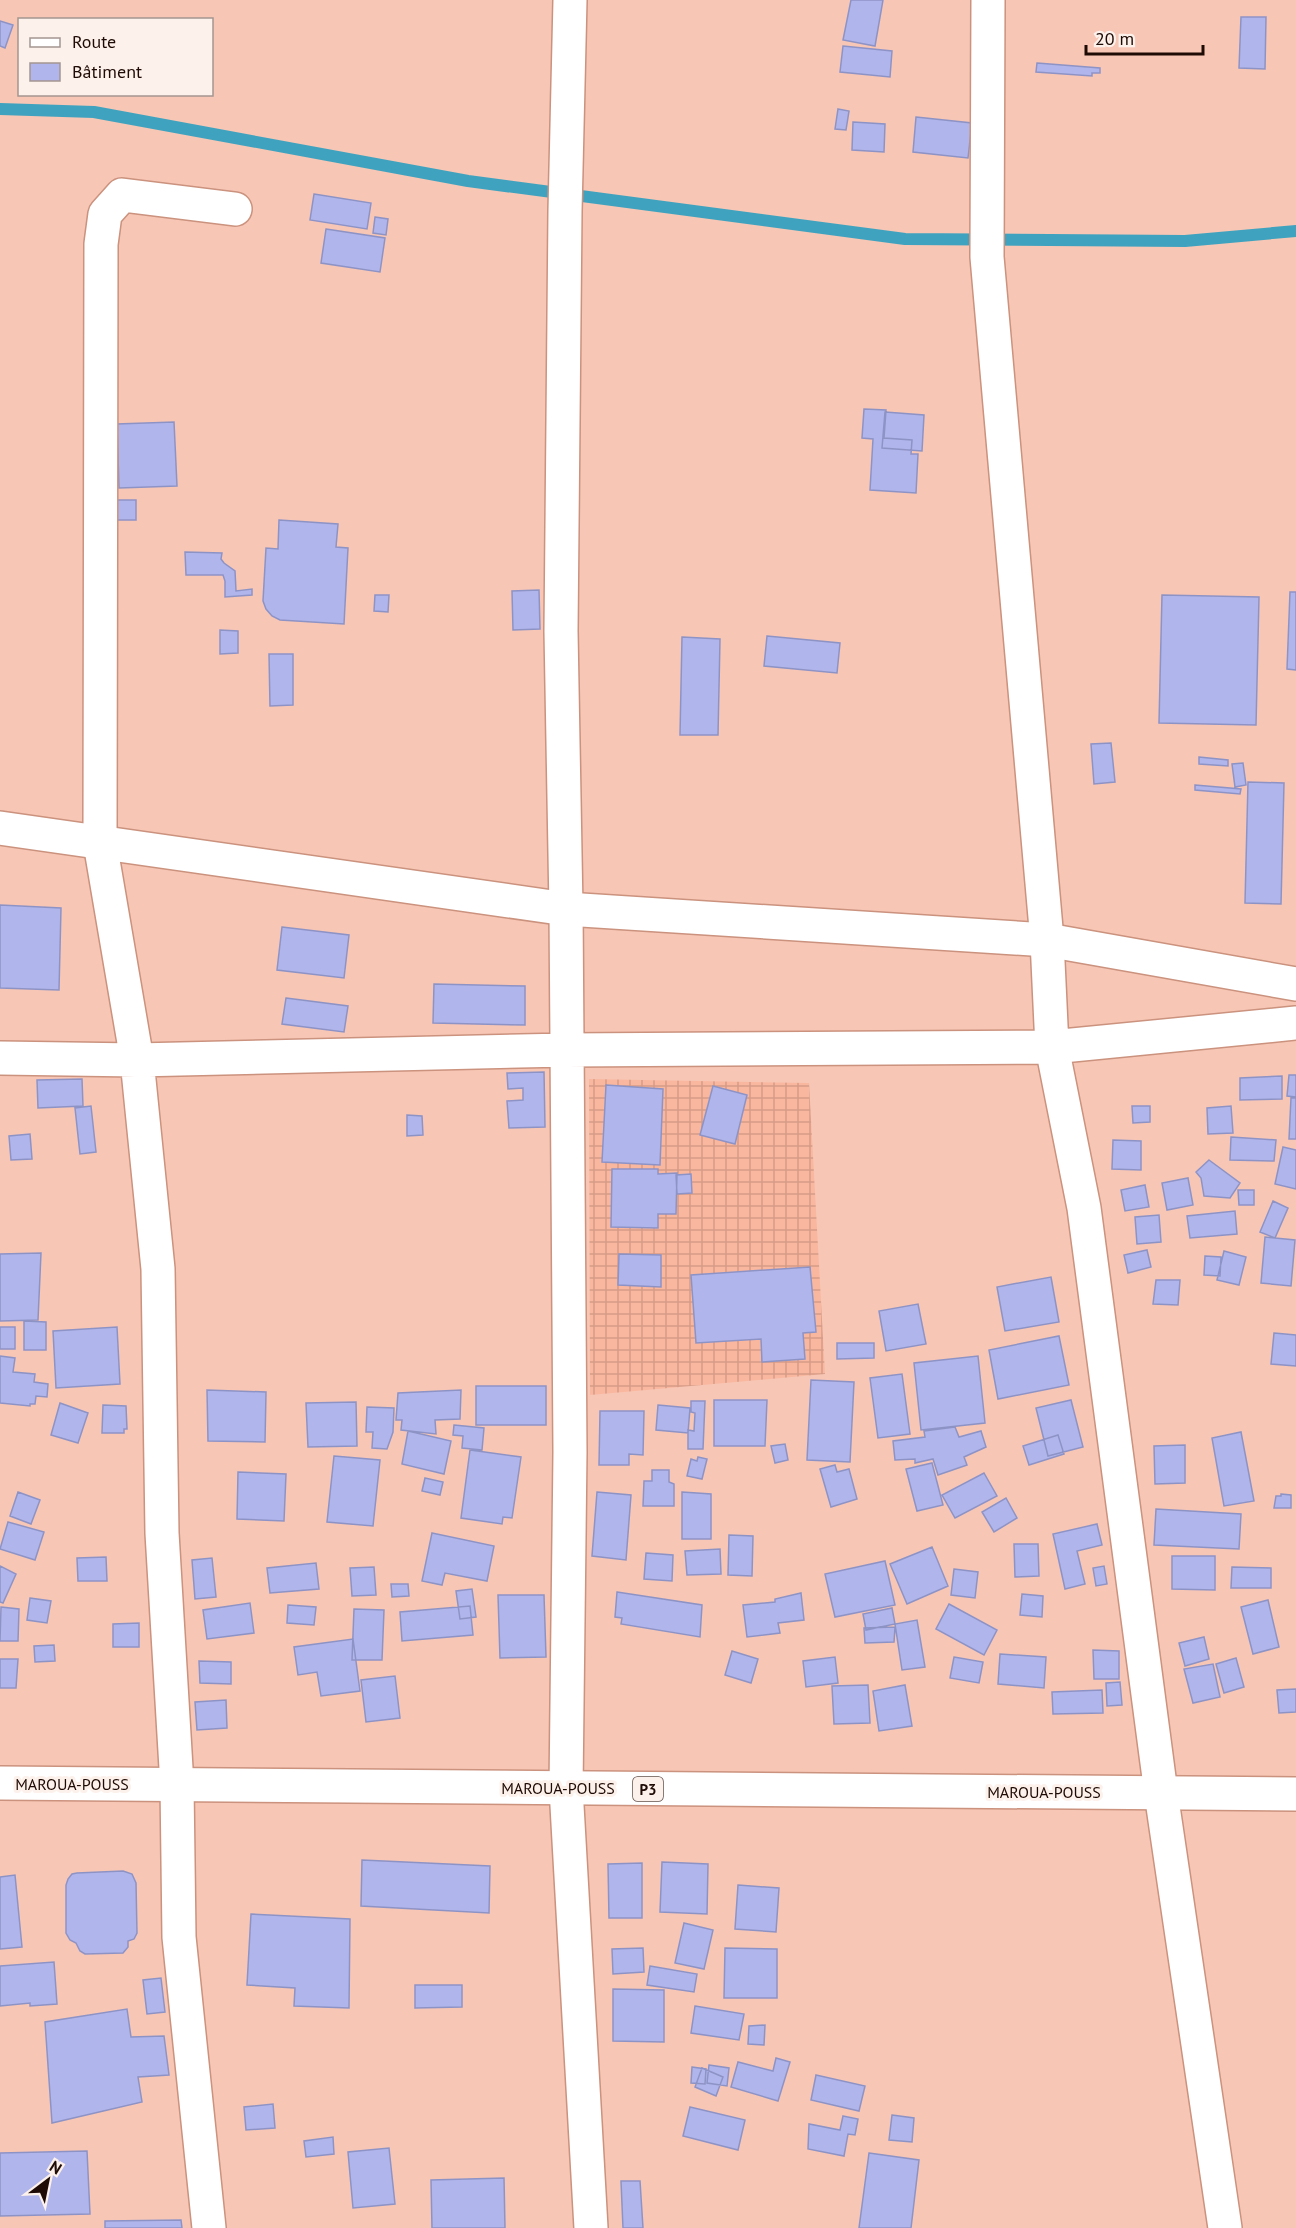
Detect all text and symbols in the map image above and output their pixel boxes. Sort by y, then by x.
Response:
legend [18,18,213,96]
scale bar [1086,18,1203,56]
text: 20 m [1095,27,1134,50]
text: Route [72,30,116,53]
text: Bâtiment [72,60,142,83]
street label: MAROUA-POUSS [15,1774,129,1794]
road number: P3 [633,1777,663,1801]
street label: MAROUA-POUSS [501,1778,615,1798]
street label: MAROUA-POUSS [987,1782,1101,1802]
north arrow [18,2150,78,2210]
text: N [46,2156,66,2179]

